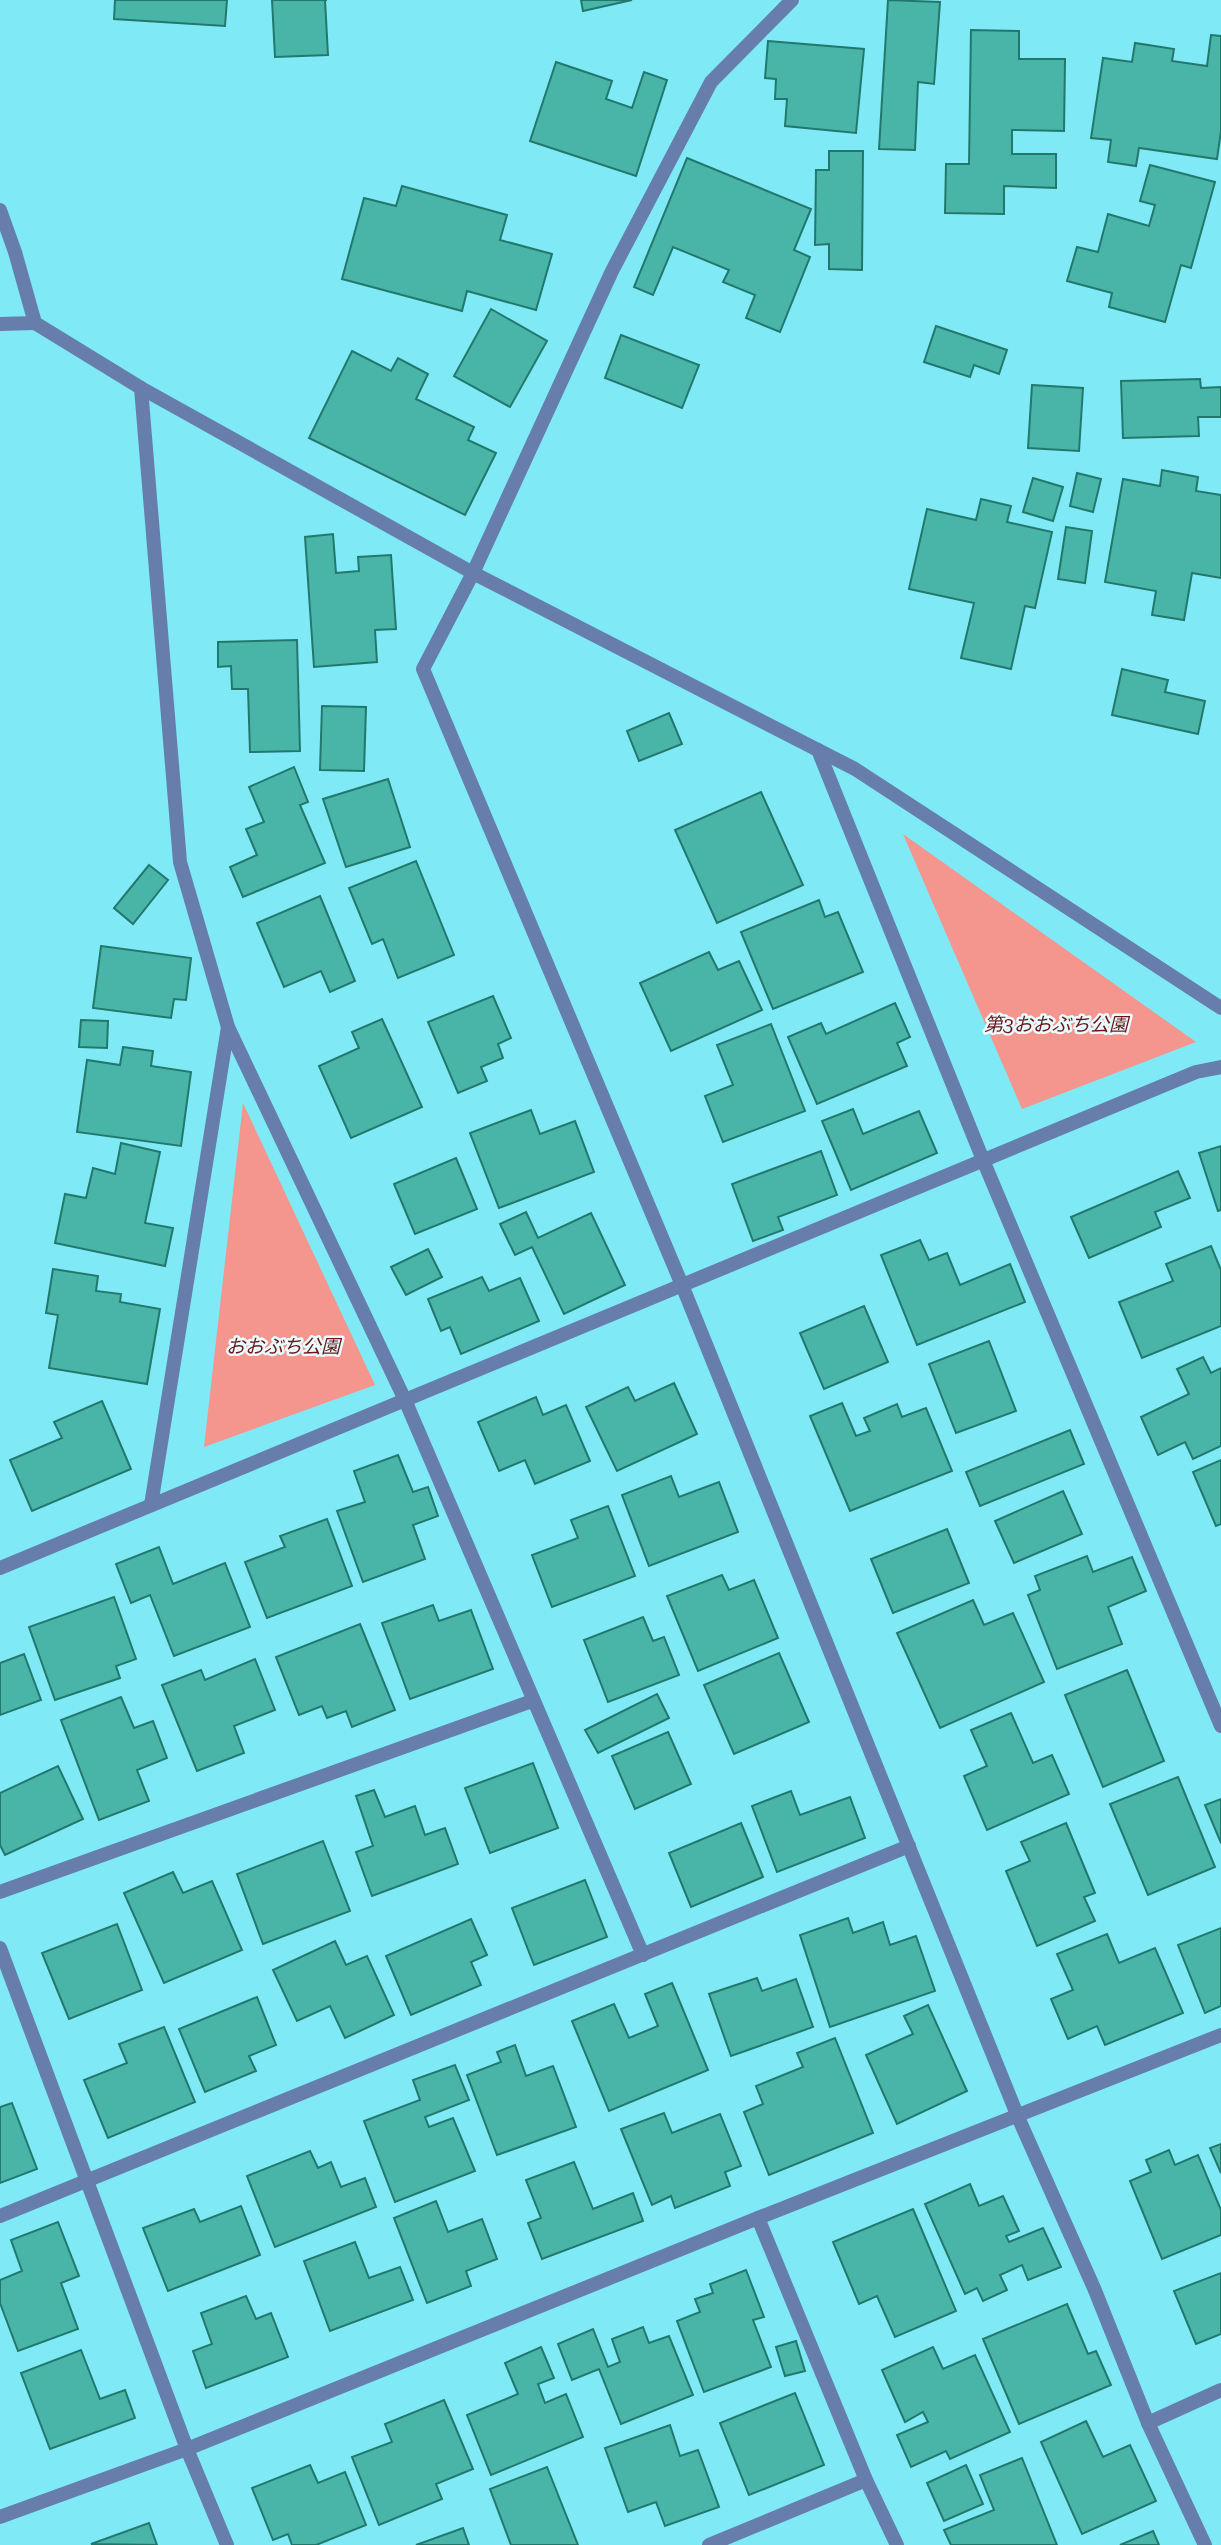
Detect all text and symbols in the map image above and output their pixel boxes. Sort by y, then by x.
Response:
park label: 第3おおぶち公園 [984,1013,1131,1036]
park label: おおぶち公園 [226,1335,343,1358]

